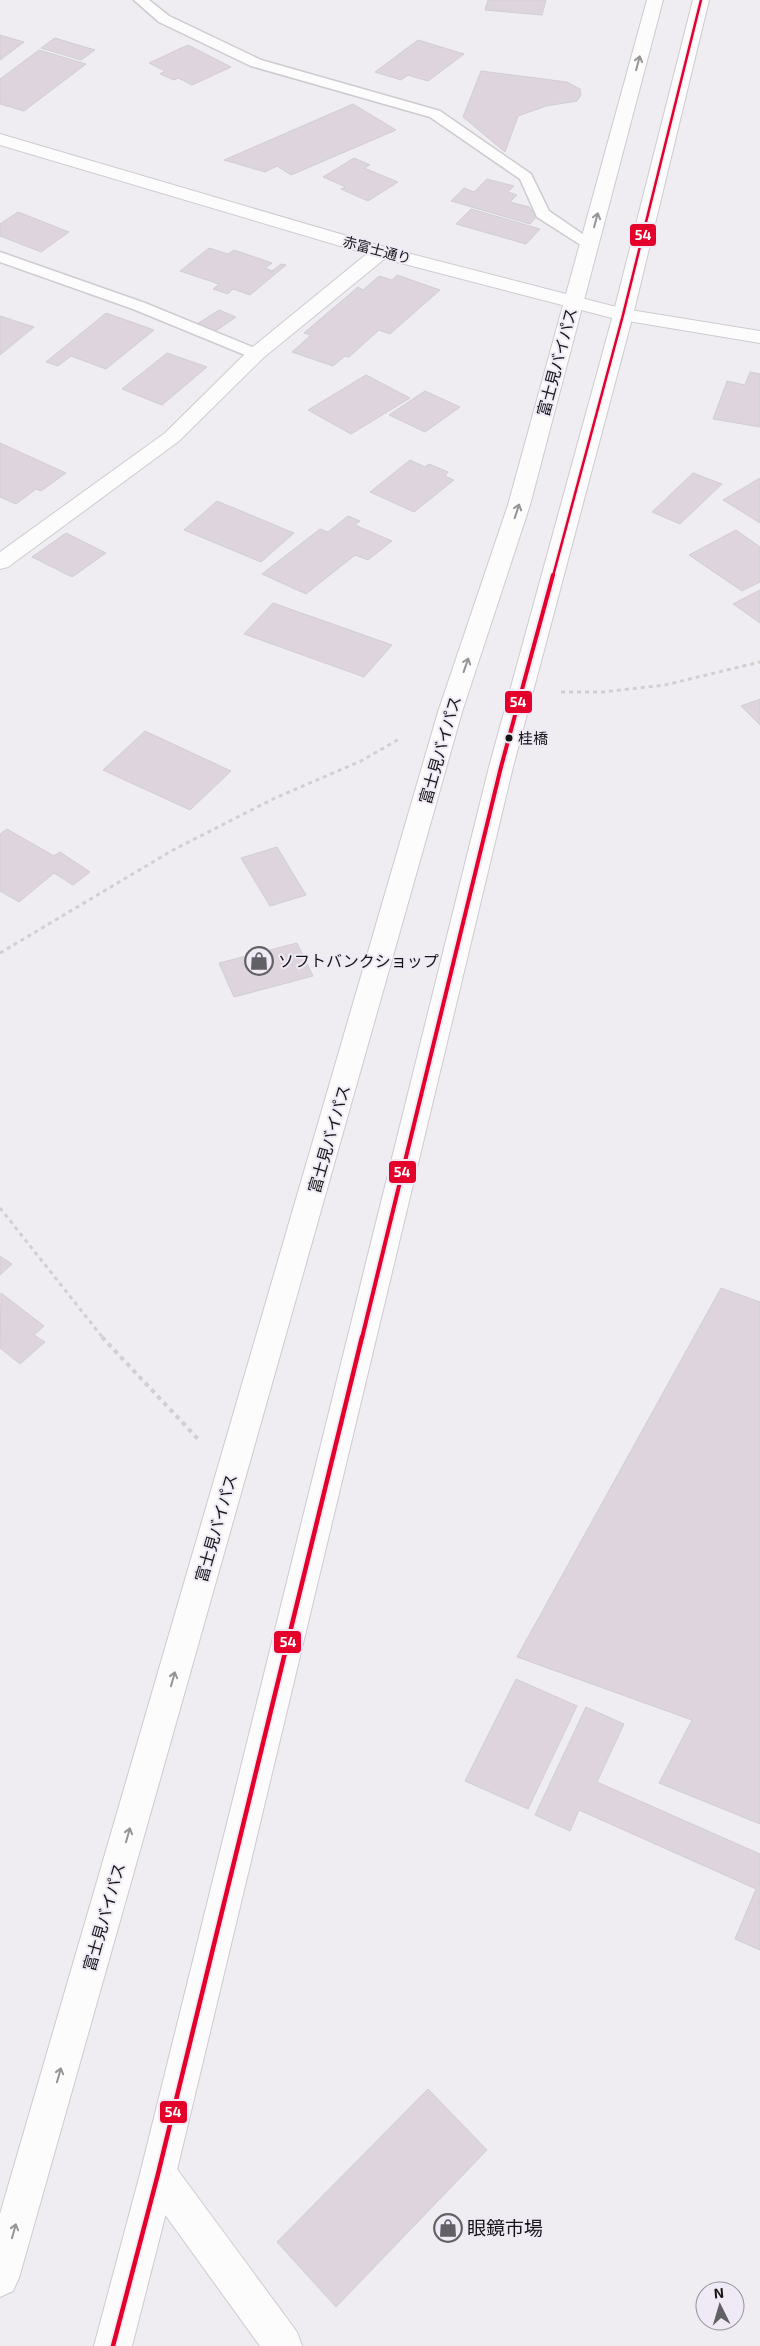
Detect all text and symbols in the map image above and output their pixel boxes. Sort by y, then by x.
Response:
one-way arrow [634,55,644,71]
one-way arrow [592,212,601,228]
line badge: 54 [629,223,657,247]
text: 54 [635,226,651,243]
street label: 赤富士通り [341,232,413,267]
street label: 富士見バイパス [533,305,580,418]
one-way arrow [513,504,522,520]
one-way arrow [461,658,471,674]
line badge: 54 [504,690,533,714]
text: 54 [510,693,526,710]
street label: 富士見バイパス [415,694,464,806]
place label: 桂橋 [518,729,548,747]
marker: 桂橋 [504,733,514,743]
shop icon: ソフトバンクショップ [244,946,274,976]
place label: ソフトバンクショップ [278,951,439,970]
street label: 富士見バイパス [304,1083,353,1195]
line badge: 54 [388,1160,417,1184]
text: 54 [394,1163,410,1180]
street label: 富士見バイパス [191,1472,240,1584]
line badge: 54 [273,1630,302,1654]
text: 54 [280,1633,296,1650]
one-way arrow [168,1671,178,1687]
one-way arrow [123,1827,133,1843]
street label: 富士見バイパス [79,1861,128,1973]
one-way arrow [54,2068,64,2084]
line badge: 54 [159,2100,188,2124]
text: 54 [165,2103,181,2120]
shop icon: 眼鏡市場 [433,2213,463,2243]
place label: 眼鏡市場 [467,2216,543,2239]
one-way arrow [9,2224,19,2240]
north arrow [695,2281,745,2331]
text: N [713,2284,725,2301]

